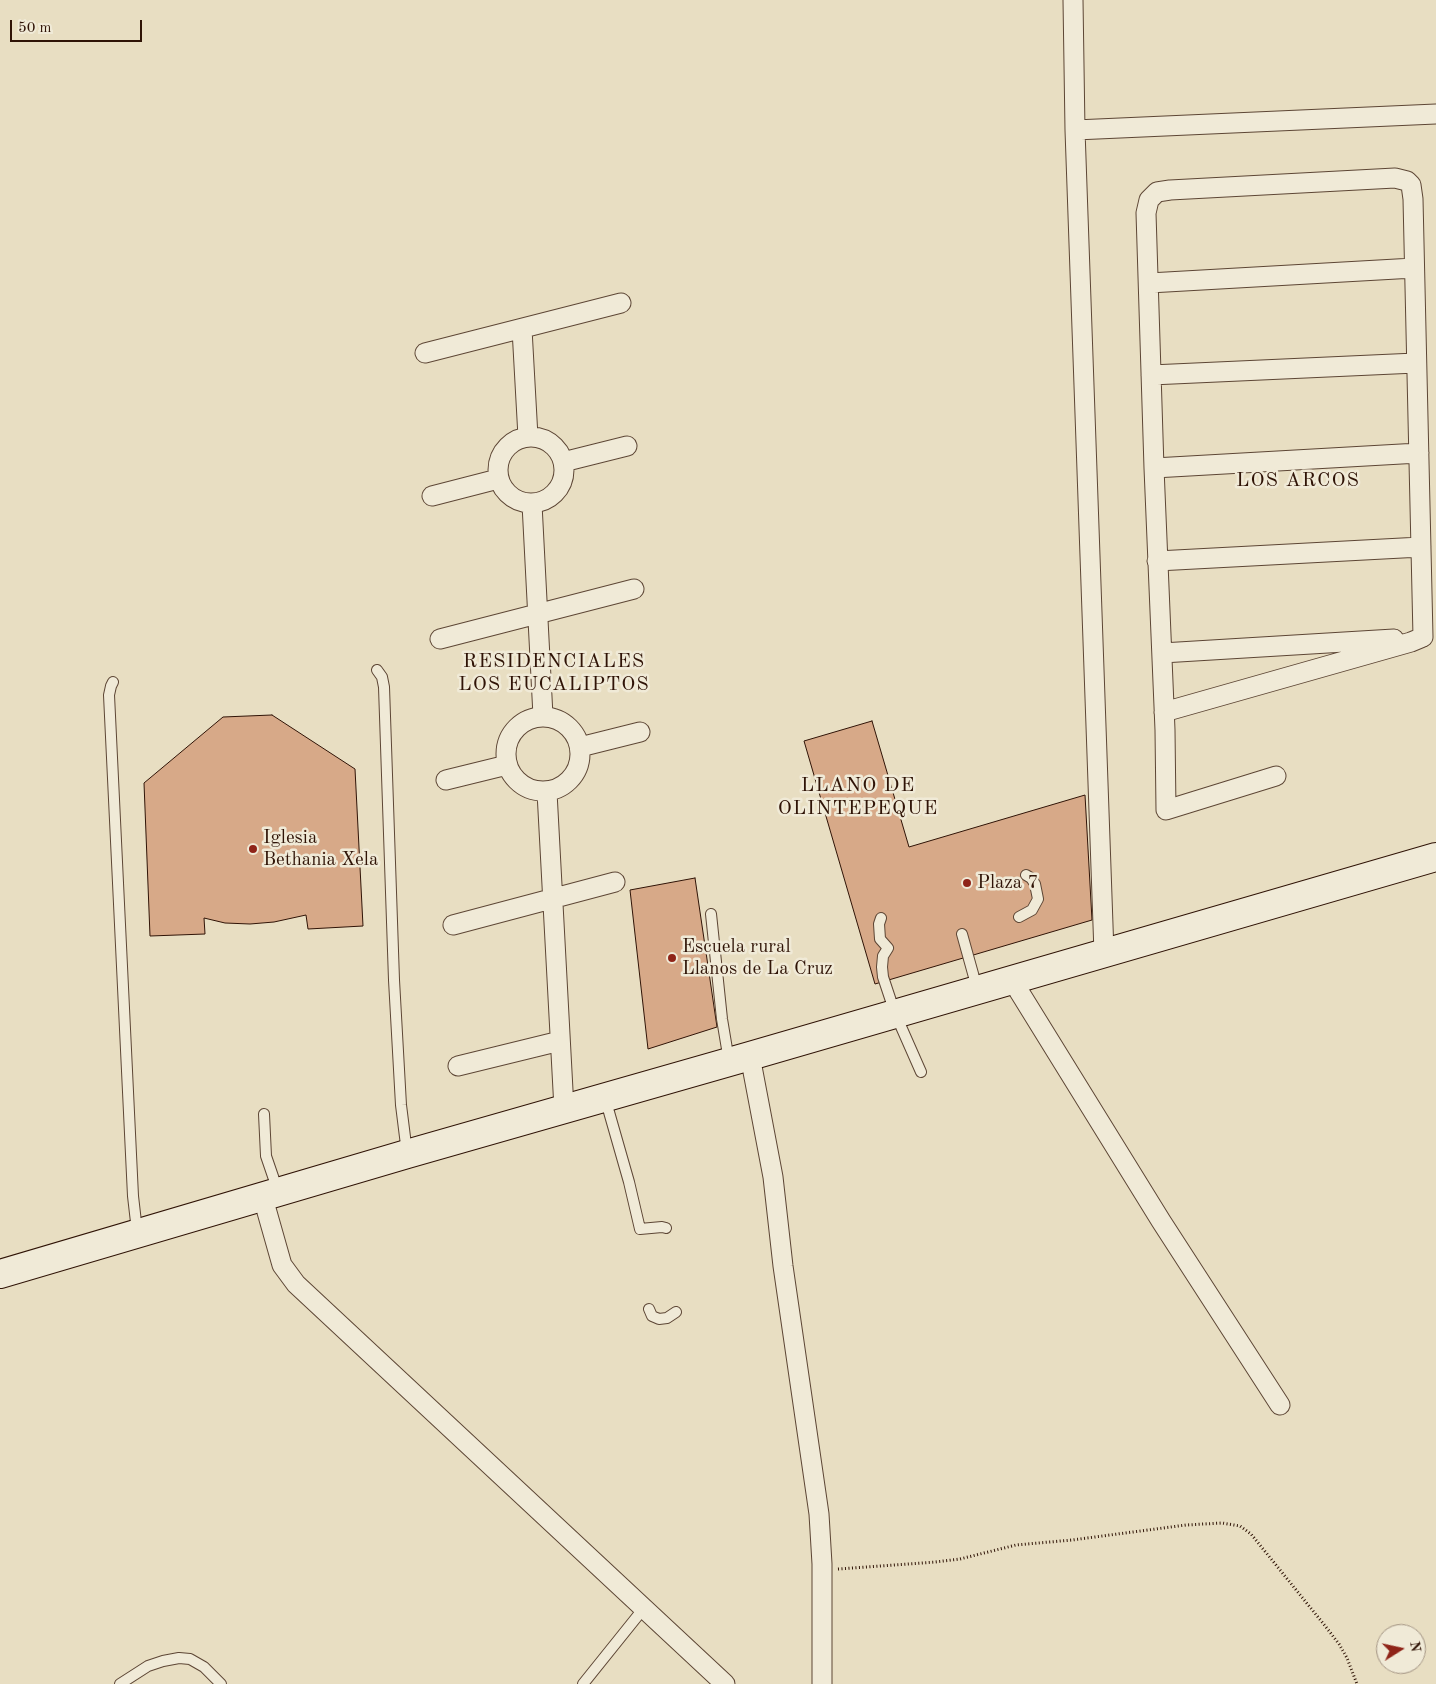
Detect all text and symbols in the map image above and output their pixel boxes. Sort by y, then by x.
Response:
scale bar [12,10,145,42]
text: 50 m [18,21,52,36]
district label: LOS ARCOS [1235,469,1361,493]
district label: RESIDENCIALES LOS EUCALIPTOS [457,650,651,697]
district label: LLANO DE OLINTEPEQUE [776,774,940,821]
place label: Iglesia Bethania Xela [263,827,378,871]
marker: Iglesia Bethania Xela [247,843,259,855]
place label: Plaza 7 [977,872,1039,894]
marker: Plaza 7 [961,877,973,889]
place label: Escuela rural Llanos de La Cruz [682,936,833,980]
marker: Escuela rural Llanos de La Cruz [666,952,678,964]
north arrow [1376,1624,1426,1674]
text: N [1407,1640,1423,1653]

